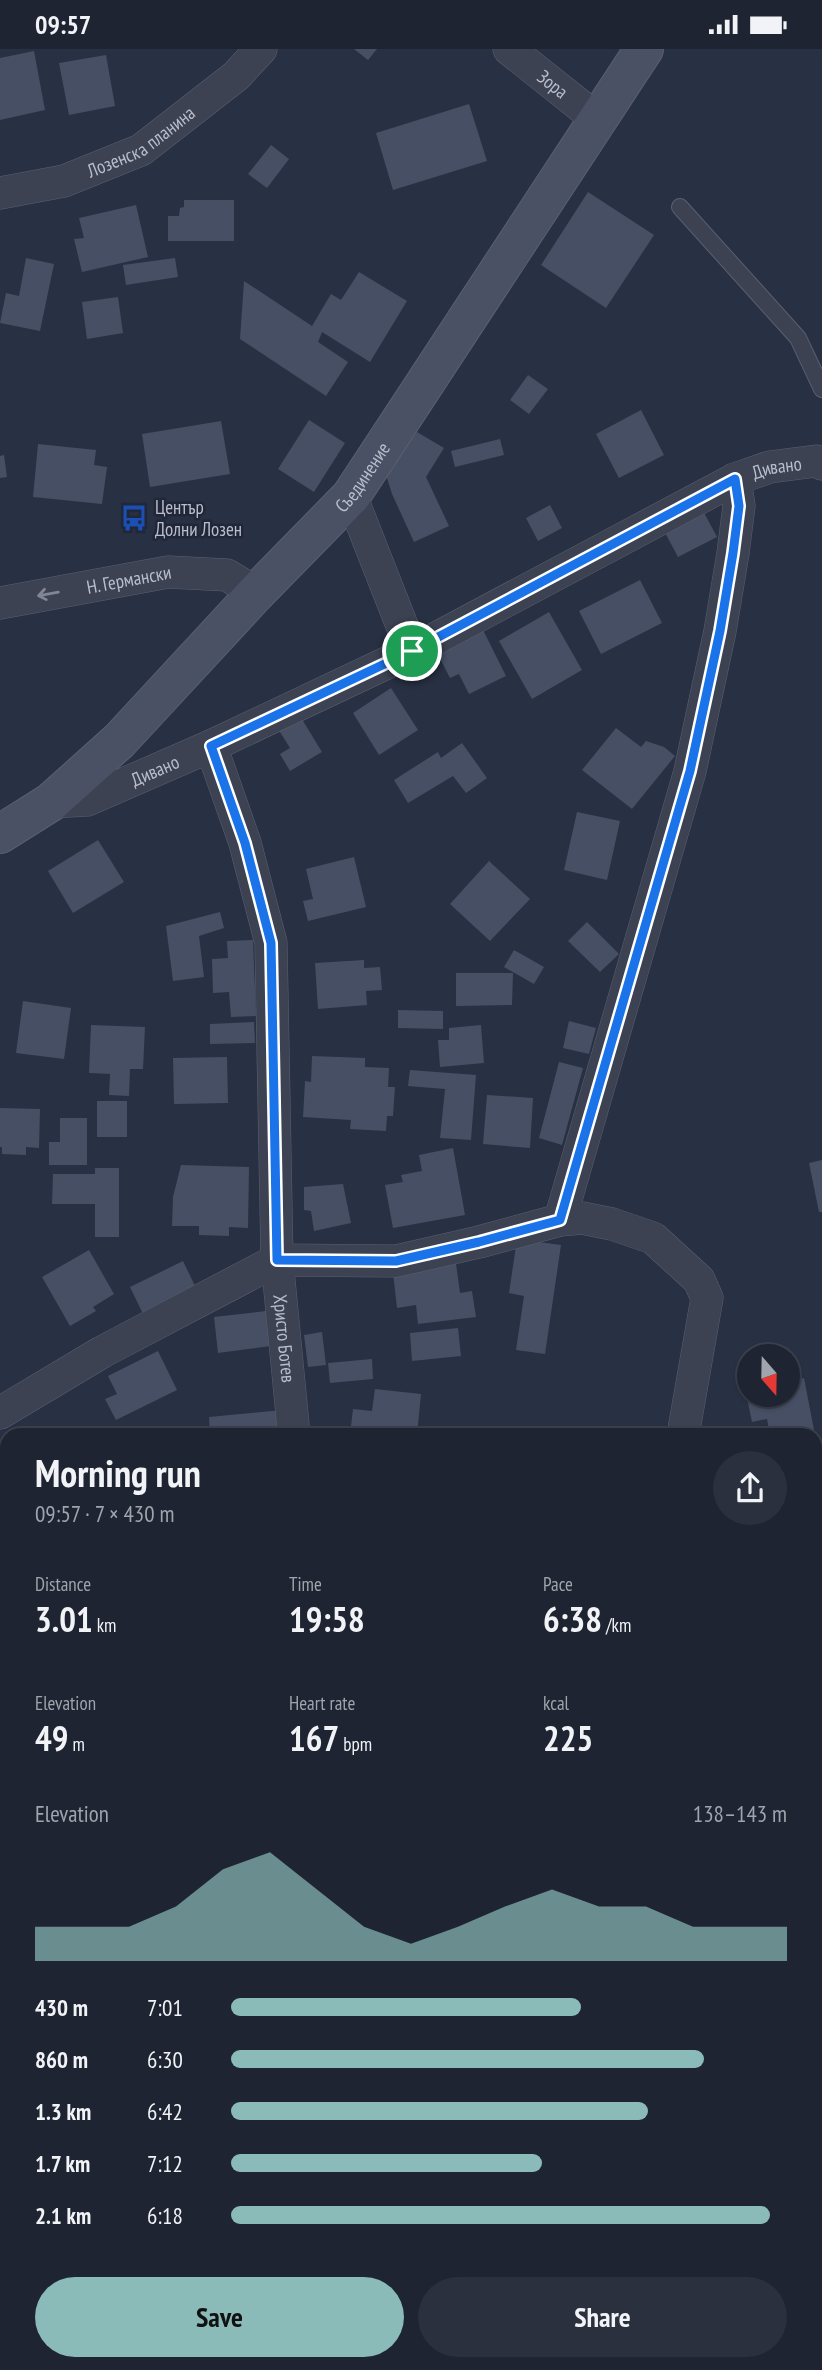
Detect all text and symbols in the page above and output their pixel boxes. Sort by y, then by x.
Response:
text: 09:57 [35,8,91,41]
street label: Зора [533,64,573,103]
street label: Лозенска планина [82,101,200,183]
street label: Съединение [330,437,395,517]
street label: Дивано [748,451,803,484]
place label: Център Долни Лозен [155,495,242,541]
bus stop icon: Център Долни Лозен [119,503,149,533]
street label: Н. Германски [84,560,173,599]
one-way arrow [37,588,60,602]
pin [382,621,442,681]
icon: arrive [393,632,431,670]
street label: Дивано [127,749,183,792]
street label: Христо Ботев [268,1293,301,1384]
north arrow [737,1344,800,1407]
map controls [737,1344,800,1407]
text: Morning run [35,1448,201,1497]
button: share [713,1451,787,1525]
text: 09:57 · 7 × 430 m [35,1499,174,1528]
text: Distance [35,1572,91,1596]
text: Time [289,1572,322,1596]
text: Pace [543,1572,573,1596]
text: 3.01 [35,1596,93,1642]
text: 19:58 [289,1596,365,1642]
text: 6:38 [543,1596,602,1642]
text: km [93,1613,116,1637]
text: /km [602,1613,631,1637]
text: Elevation [35,1691,96,1715]
text: Heart rate [289,1691,355,1715]
text: kcal [543,1691,569,1715]
text: 49 [35,1715,68,1761]
text: 167 [289,1715,339,1761]
text: 225 [543,1715,593,1761]
text: m [68,1732,85,1756]
text: bpm [339,1732,372,1756]
text: Elevation [35,1799,109,1828]
text: 138–143 m [693,1799,787,1828]
text: 430 m [35,1993,88,2022]
text: 7:01 [147,1993,183,2022]
text: 860 m [35,2045,88,2074]
text: 6:30 [147,2045,183,2074]
text: 1.3 km [35,2097,91,2126]
text: 6:42 [147,2097,183,2126]
text: 1.7 km [35,2149,90,2178]
text: 7:12 [147,2149,183,2178]
text: 2.1 km [35,2201,91,2230]
text: 6:18 [147,2201,183,2230]
button: Save [35,2277,404,2357]
button: Share [418,2277,787,2357]

